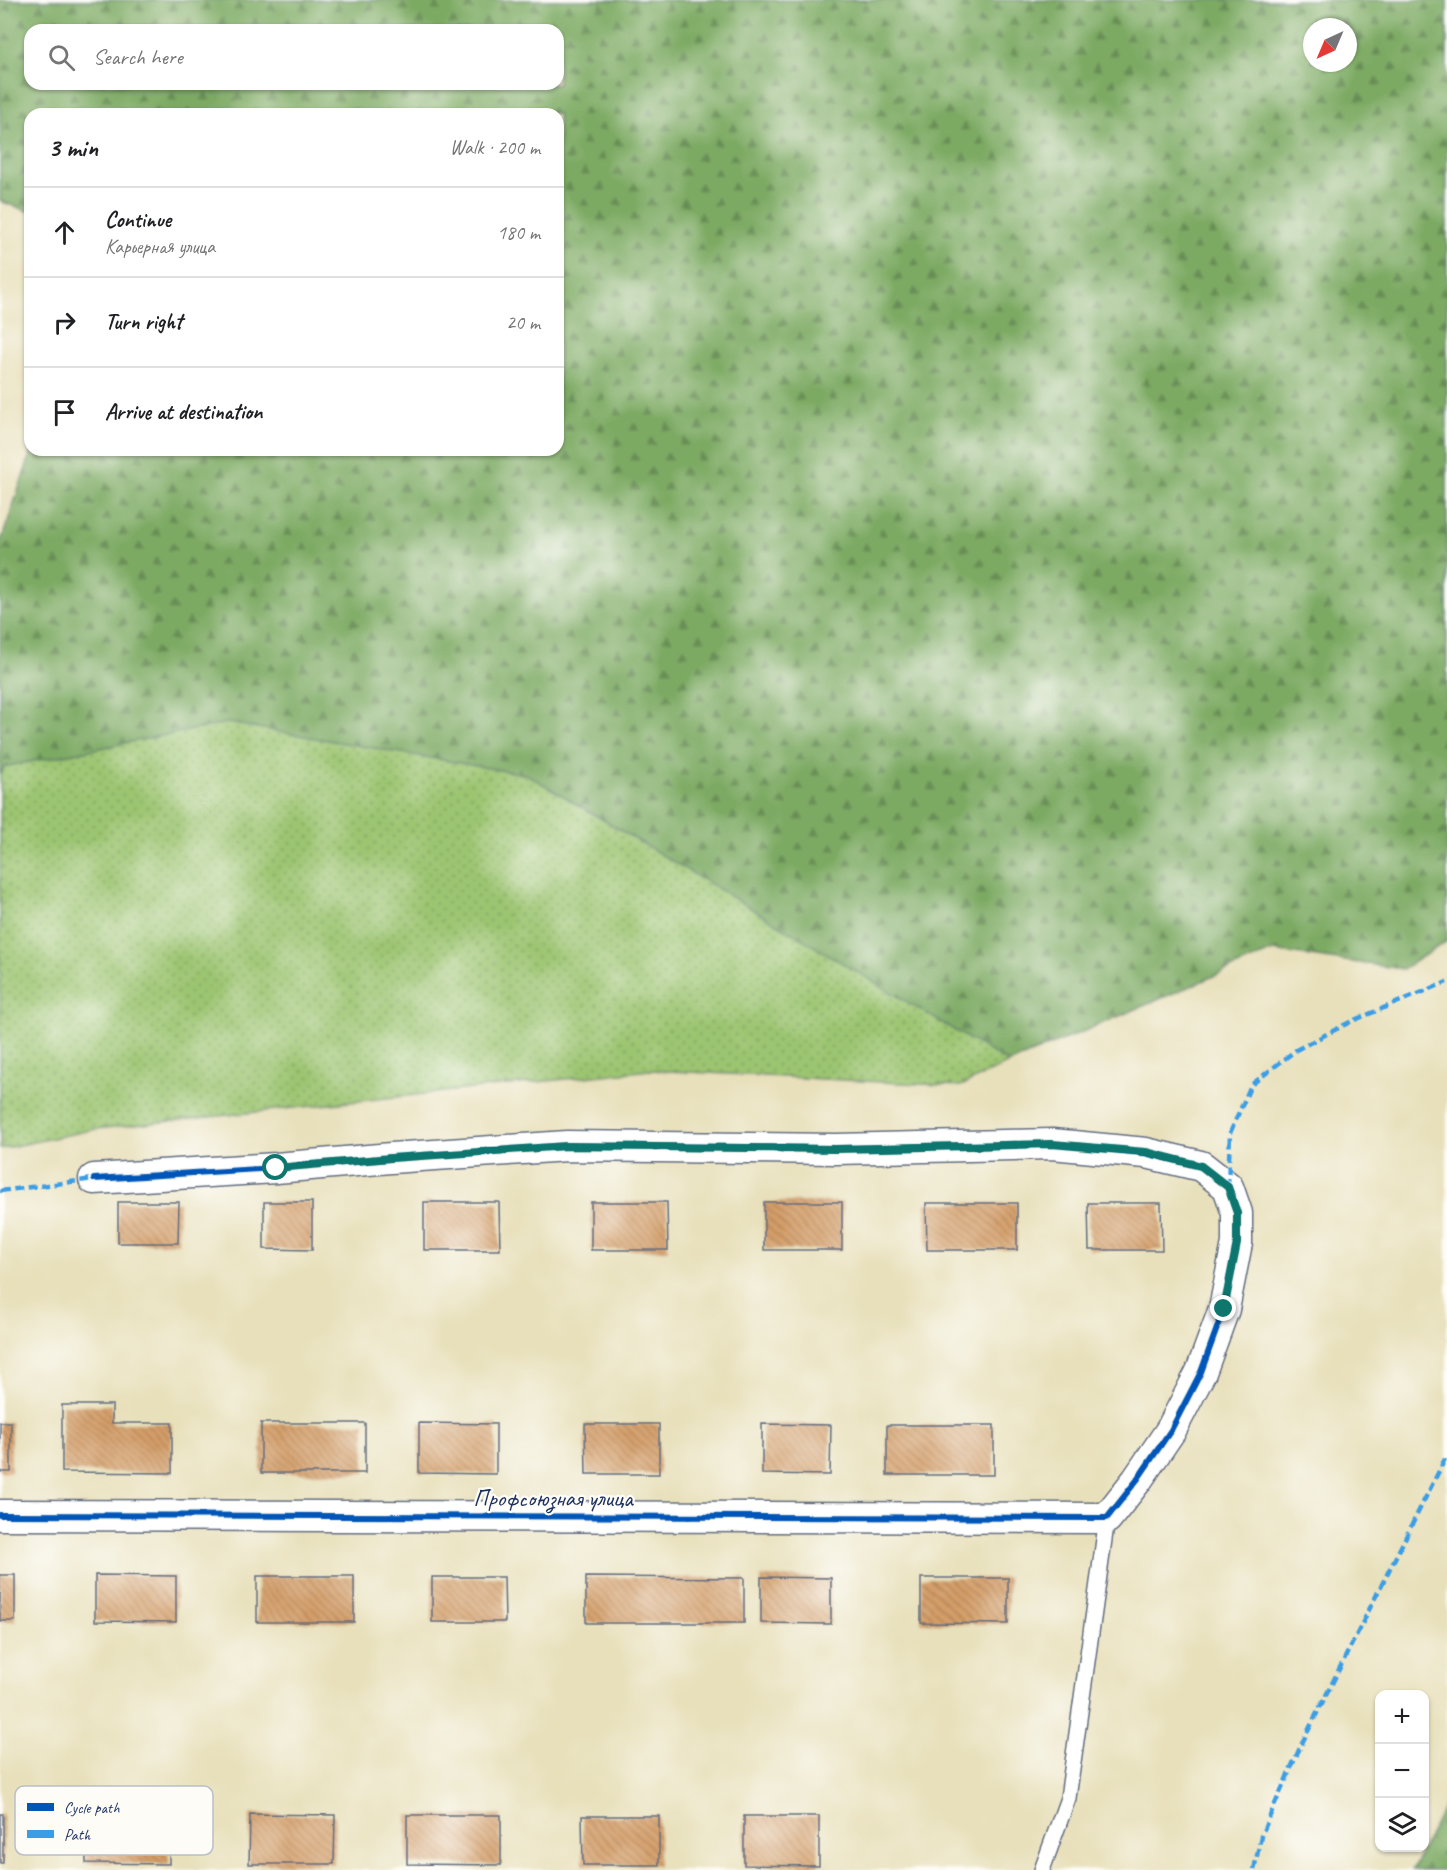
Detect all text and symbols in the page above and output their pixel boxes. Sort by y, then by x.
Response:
north arrow [1303,18,1357,72]
search box [24,24,564,90]
icon: search [45,41,78,74]
text: Search here [93,43,183,71]
text: 3 min [48,131,98,164]
text: Walk · 200 m [450,135,540,160]
text: Continue [105,206,171,234]
icon: ahead [48,216,81,249]
text: 180 m [497,220,540,245]
text: Карьерная улица [105,234,215,259]
icon: right [48,306,81,339]
text: Turn right [105,308,182,336]
text: 20 m [506,310,540,335]
icon: arrive [48,396,81,429]
text: Arrive at destination [105,398,262,426]
route start [262,1154,288,1180]
route end [1210,1295,1236,1321]
street label: Профсоюзная улица [473,1483,634,1514]
map controls [1375,1690,1429,1852]
button: + [1375,1690,1429,1744]
button: − [1375,1744,1429,1798]
legend [15,1786,213,1855]
text: Cycle path [64,1798,120,1818]
button: layers [1375,1798,1429,1852]
text: Path [64,1825,91,1845]

